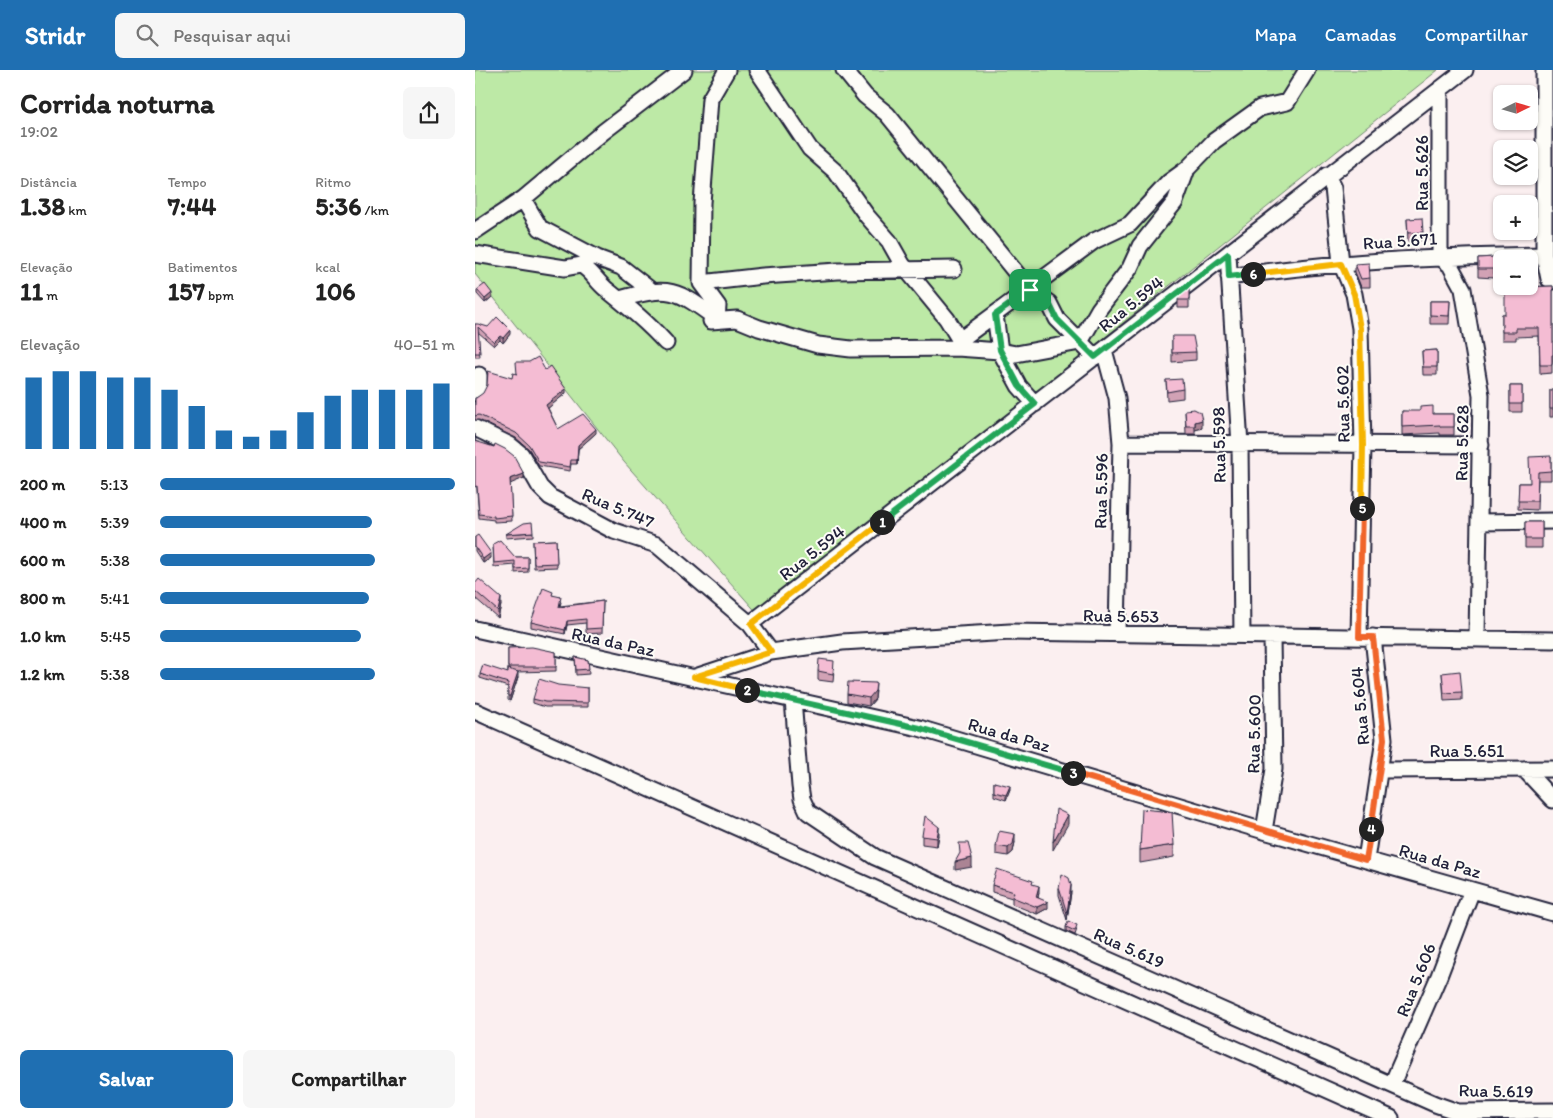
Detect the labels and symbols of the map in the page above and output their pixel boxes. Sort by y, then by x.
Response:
north arrow [1493,85,1537,130]
street label: Rua 5.626 [1411,135,1433,211]
street label: Rua 5.671 [1362,227,1438,255]
pin: 6 [1241,262,1265,286]
pin [1009,269,1051,311]
street label: Rua 5.594 [1094,271,1168,337]
street label: Rua 5.602 [1331,364,1355,443]
street label: Rua 5.628 [1450,404,1474,481]
street label: Rua 5.598 [1207,407,1231,483]
street label: Rua 5.596 [1089,453,1113,529]
street label: Rua 5.747 [579,483,657,533]
pin: 5 [1349,496,1375,520]
pin: 1 [869,510,895,534]
street label: Rua 5.594 [775,520,849,585]
street label: Rua 5.653 [1083,604,1160,628]
street label: Rua da Paz [569,622,657,662]
street label: Rua 5.604 [1346,665,1374,746]
pin: 2 [735,678,759,702]
street label: Rua 5.600 [1242,694,1266,774]
street label: Rua da Paz [965,713,1053,757]
street label: Rua 5.651 [1430,740,1504,762]
pin: 3 [1061,760,1085,786]
pin: 4 [1359,816,1383,842]
street label: Rua da Paz [1396,839,1484,883]
street label: Rua 5.619 [1090,923,1168,973]
street label: Rua 5.606 [1391,940,1441,1020]
street label: Rua 5.619 [1458,1079,1534,1103]

